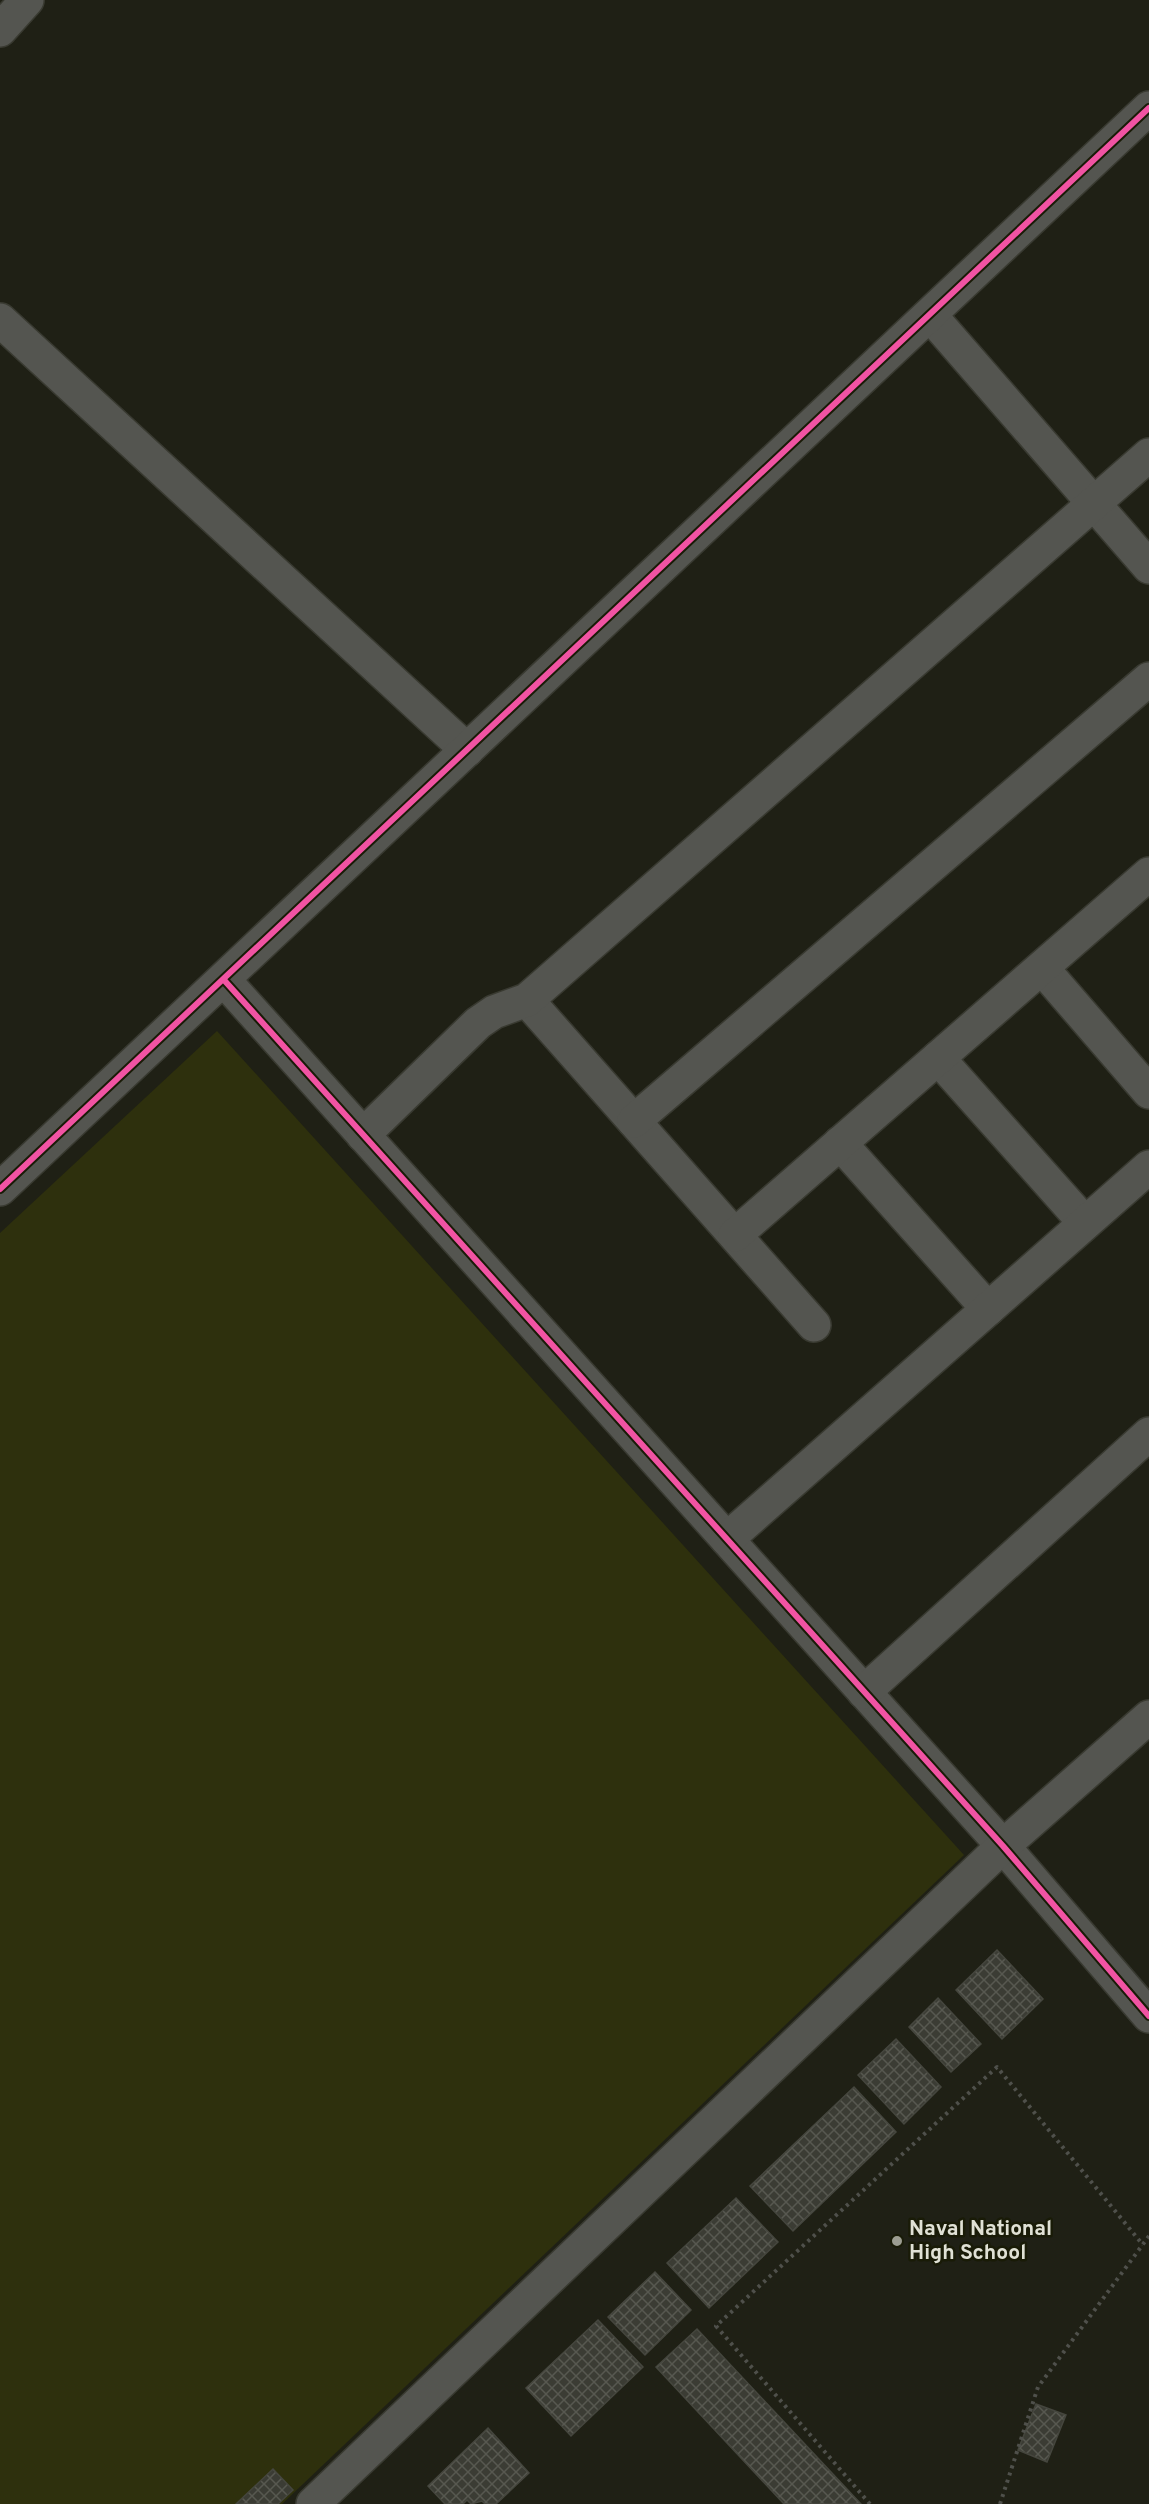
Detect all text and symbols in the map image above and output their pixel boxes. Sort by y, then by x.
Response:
place label: Naval National High School [909,2216,1052,2267]
marker: Naval National High School [890,2234,904,2248]

